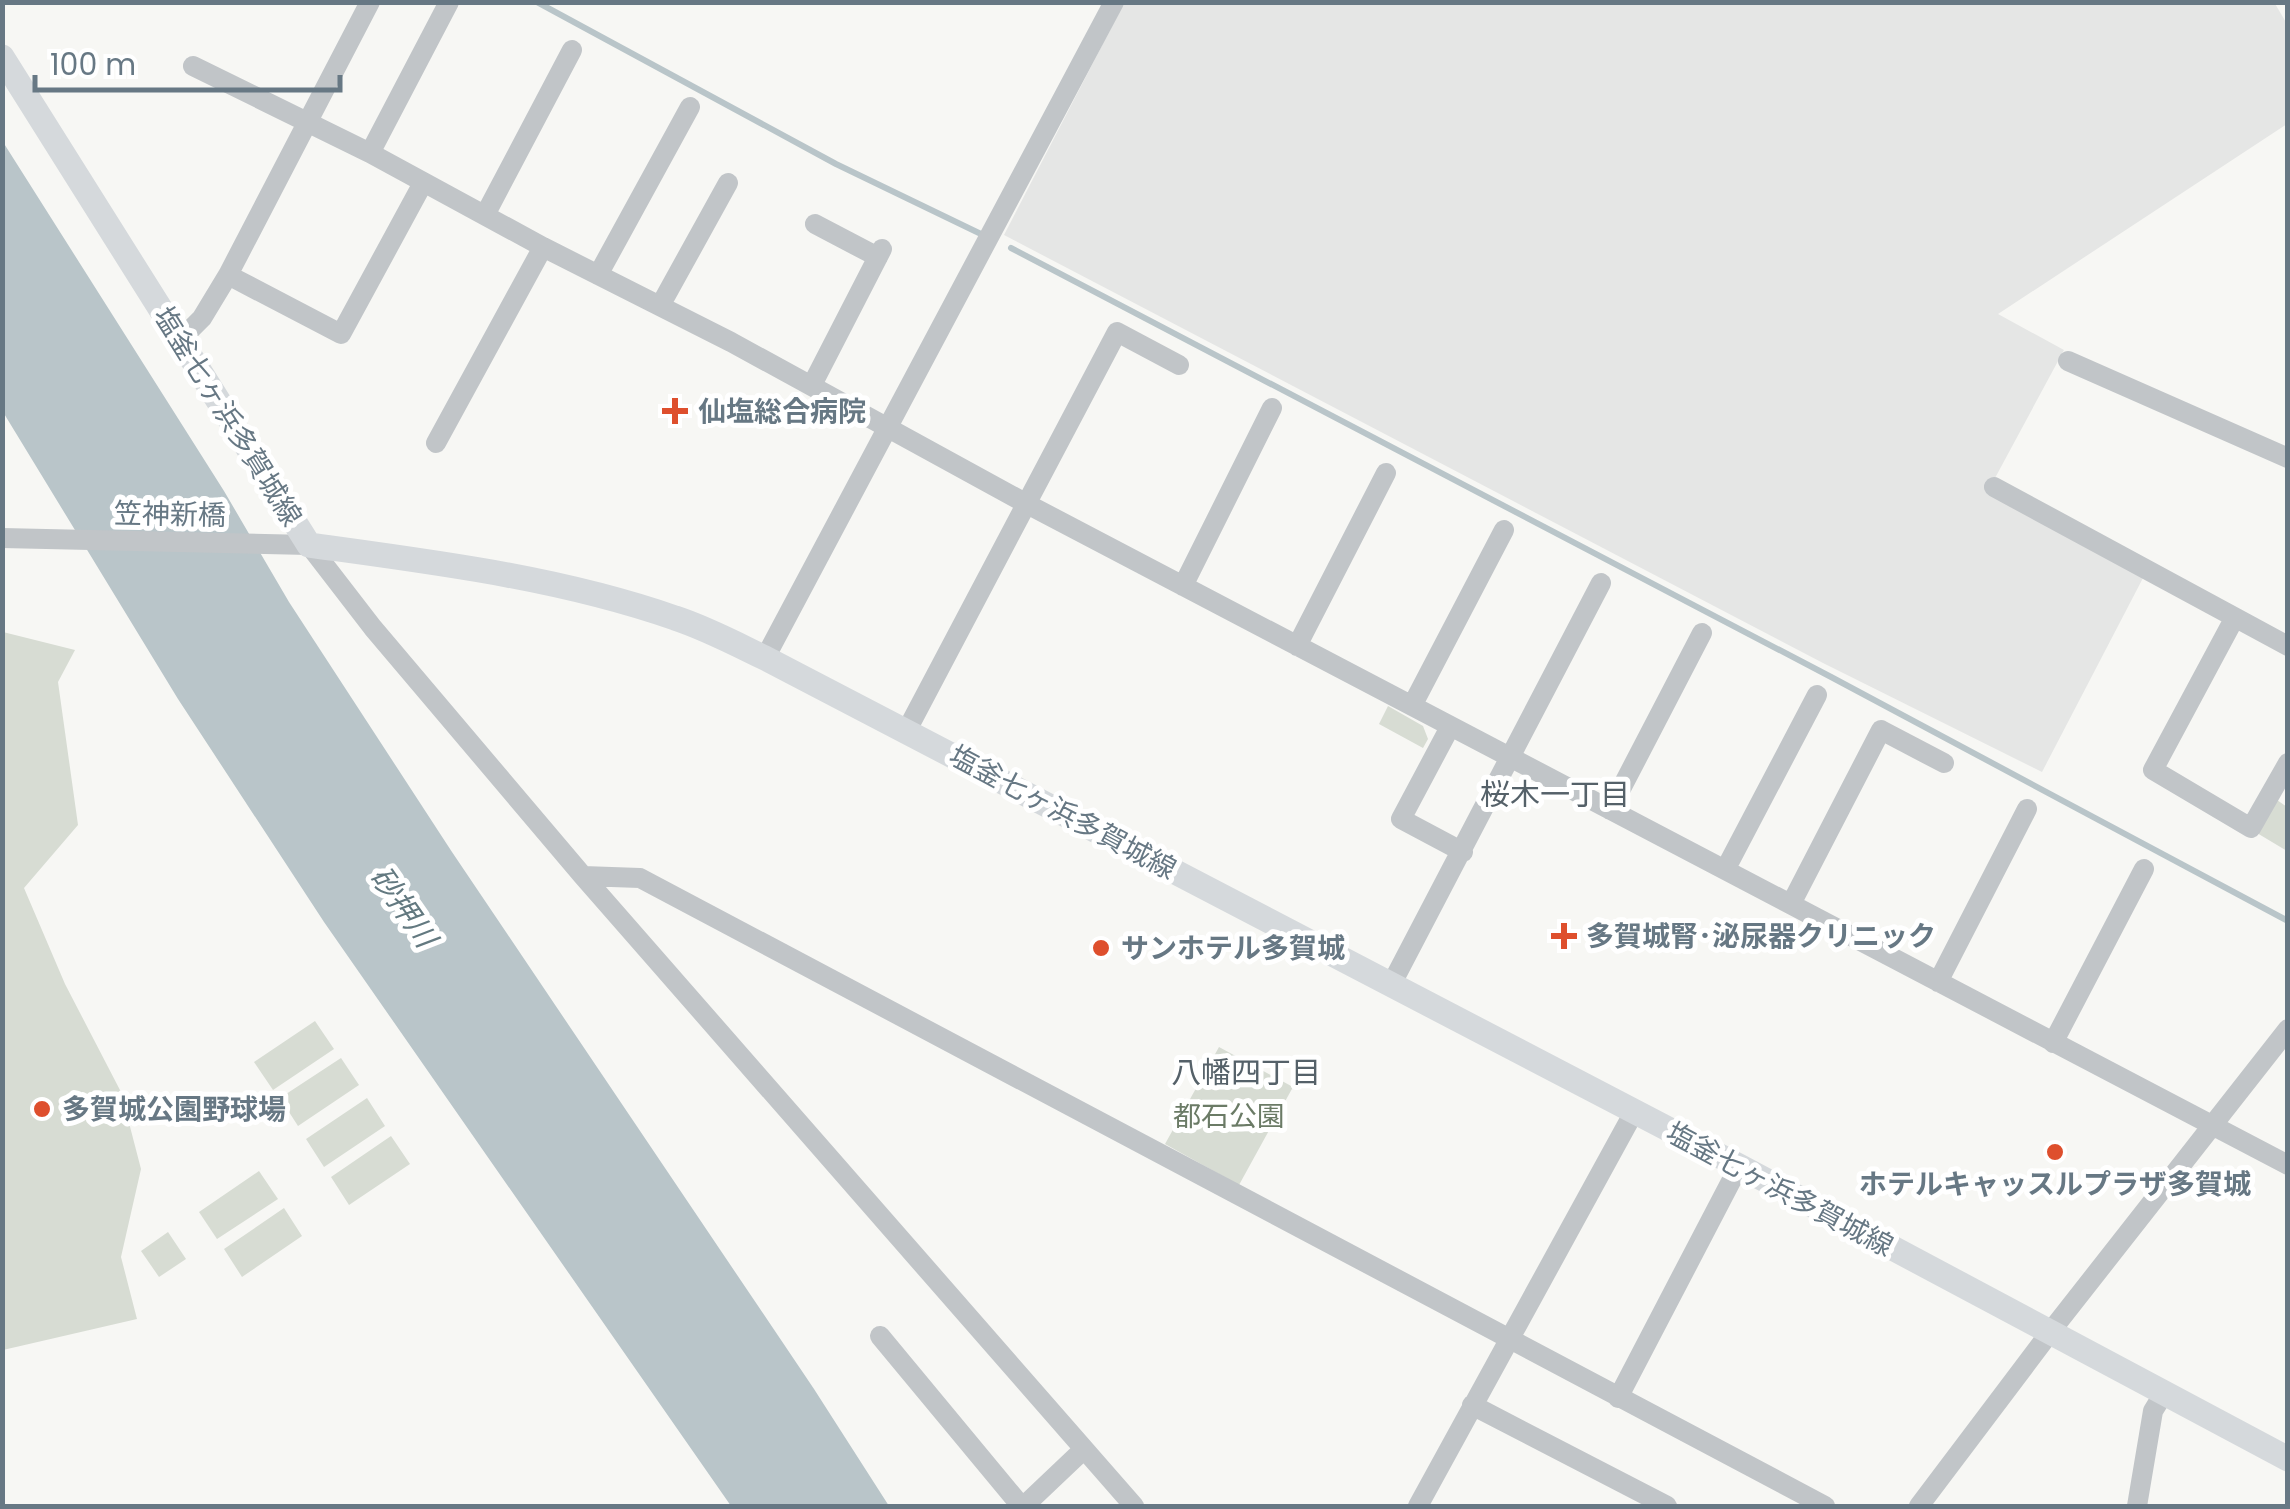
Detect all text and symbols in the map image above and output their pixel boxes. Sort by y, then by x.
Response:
scale bar [35,30,340,92]
text: 100 m [50,43,136,86]
street label: 塩釜七ヶ浜多賀城線 [144,299,311,533]
place label: 仙塩総合病院 [698,392,866,431]
marker: 仙塩総合病院 [662,398,688,424]
street label: 笠神新橋 [114,494,226,535]
street label: 塩釜七ヶ浜多賀城線 [942,736,1183,889]
district label: 桜木一丁目 [1480,773,1630,816]
water label: 砂押川 [360,858,449,958]
place label: 多賀城腎･泌尿器クリニック [1586,917,1936,956]
marker: 多賀城腎･泌尿器クリニック [1551,923,1577,949]
place label: サンホテル多賀城 [1121,929,1345,968]
marker: サンホテル多賀城 [1090,937,1112,959]
district label: 八幡四丁目 [1171,1051,1321,1094]
place label: 多賀城公園野球場 [62,1090,286,1129]
park label: 都石公園 [1173,1097,1285,1136]
marker: 多賀城公園野球場 [31,1098,53,1120]
street label: 塩釜七ヶ浜多賀城線 [1659,1113,1900,1266]
marker: ホテルキャッスルプラザ多賀城 [2044,1141,2066,1163]
place label: ホテルキャッスルプラザ多賀城 [1859,1165,2251,1204]

